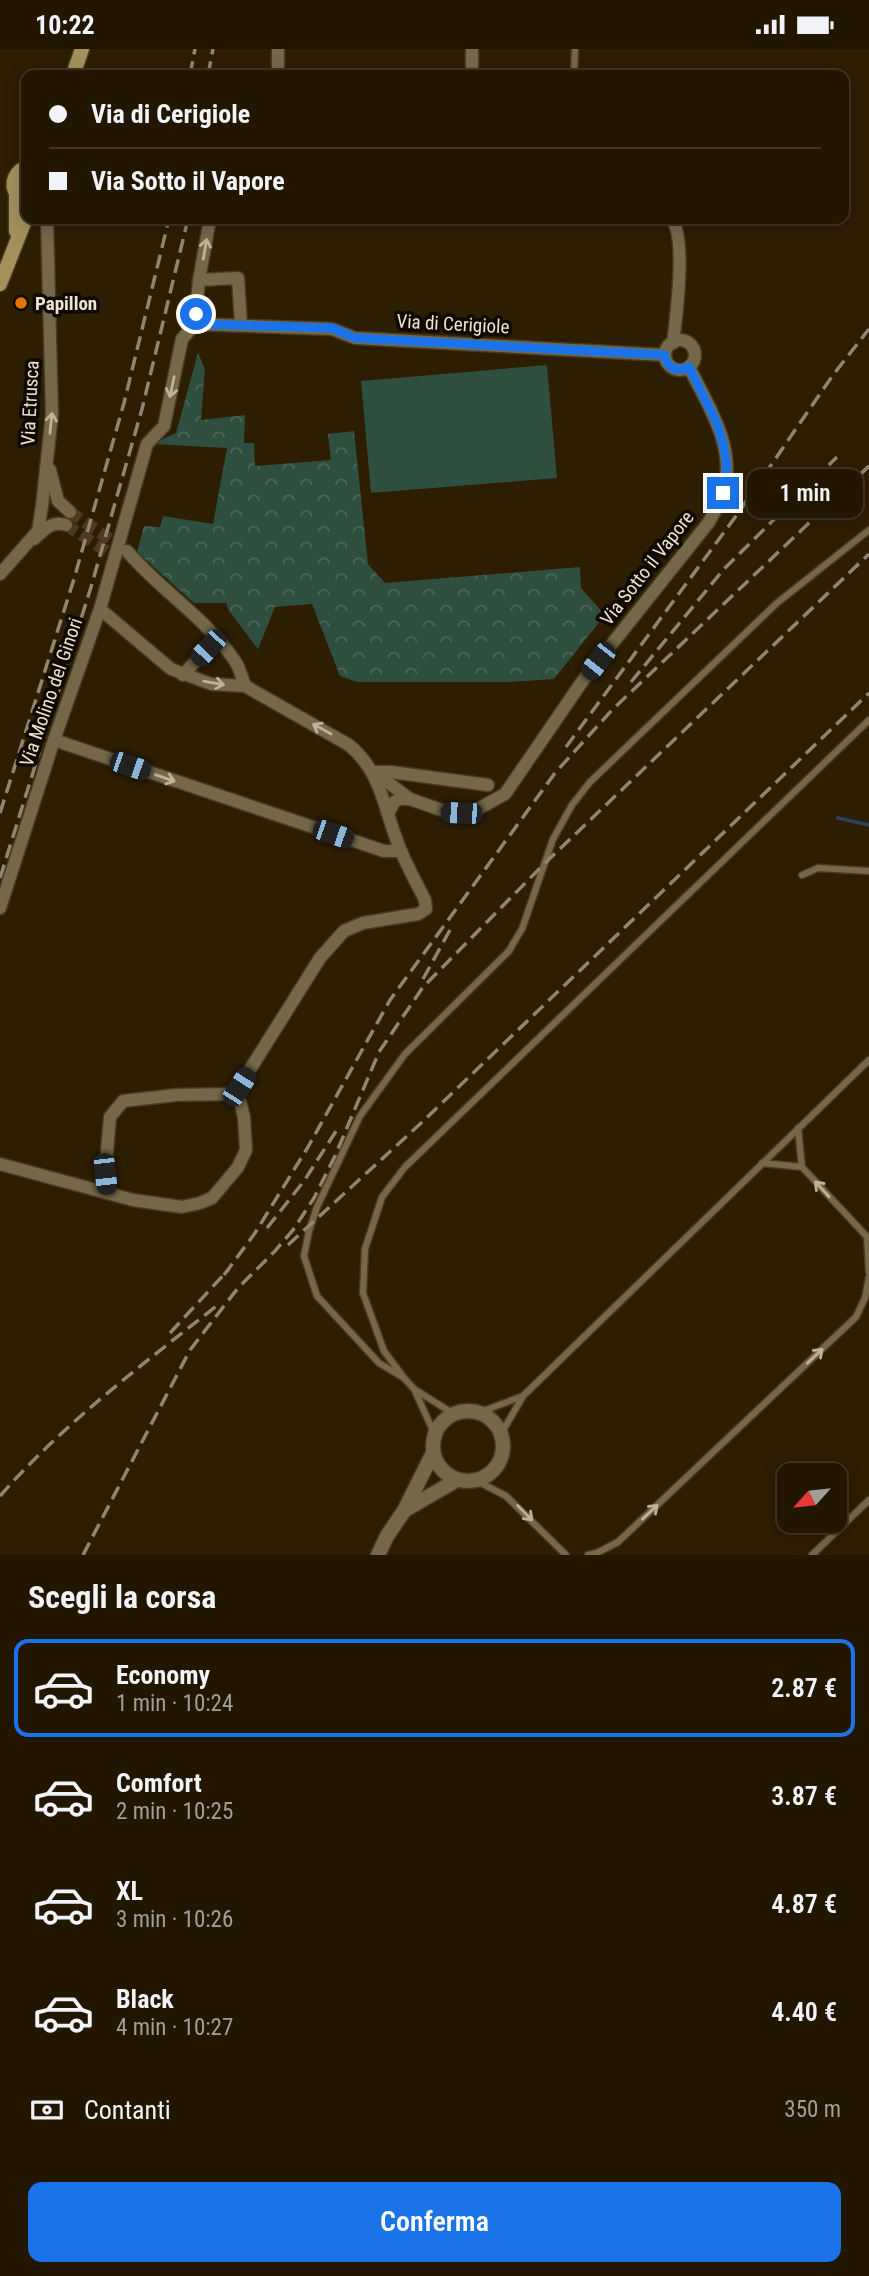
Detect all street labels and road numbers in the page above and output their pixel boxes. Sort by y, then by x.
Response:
street label: Via di Cerigiole [396,310,510,338]
street label: Via Etrusca [16,360,44,446]
street label: Via Sotto il Vapore [595,506,699,630]
street label: Via Molino del Ginori [15,615,87,769]

